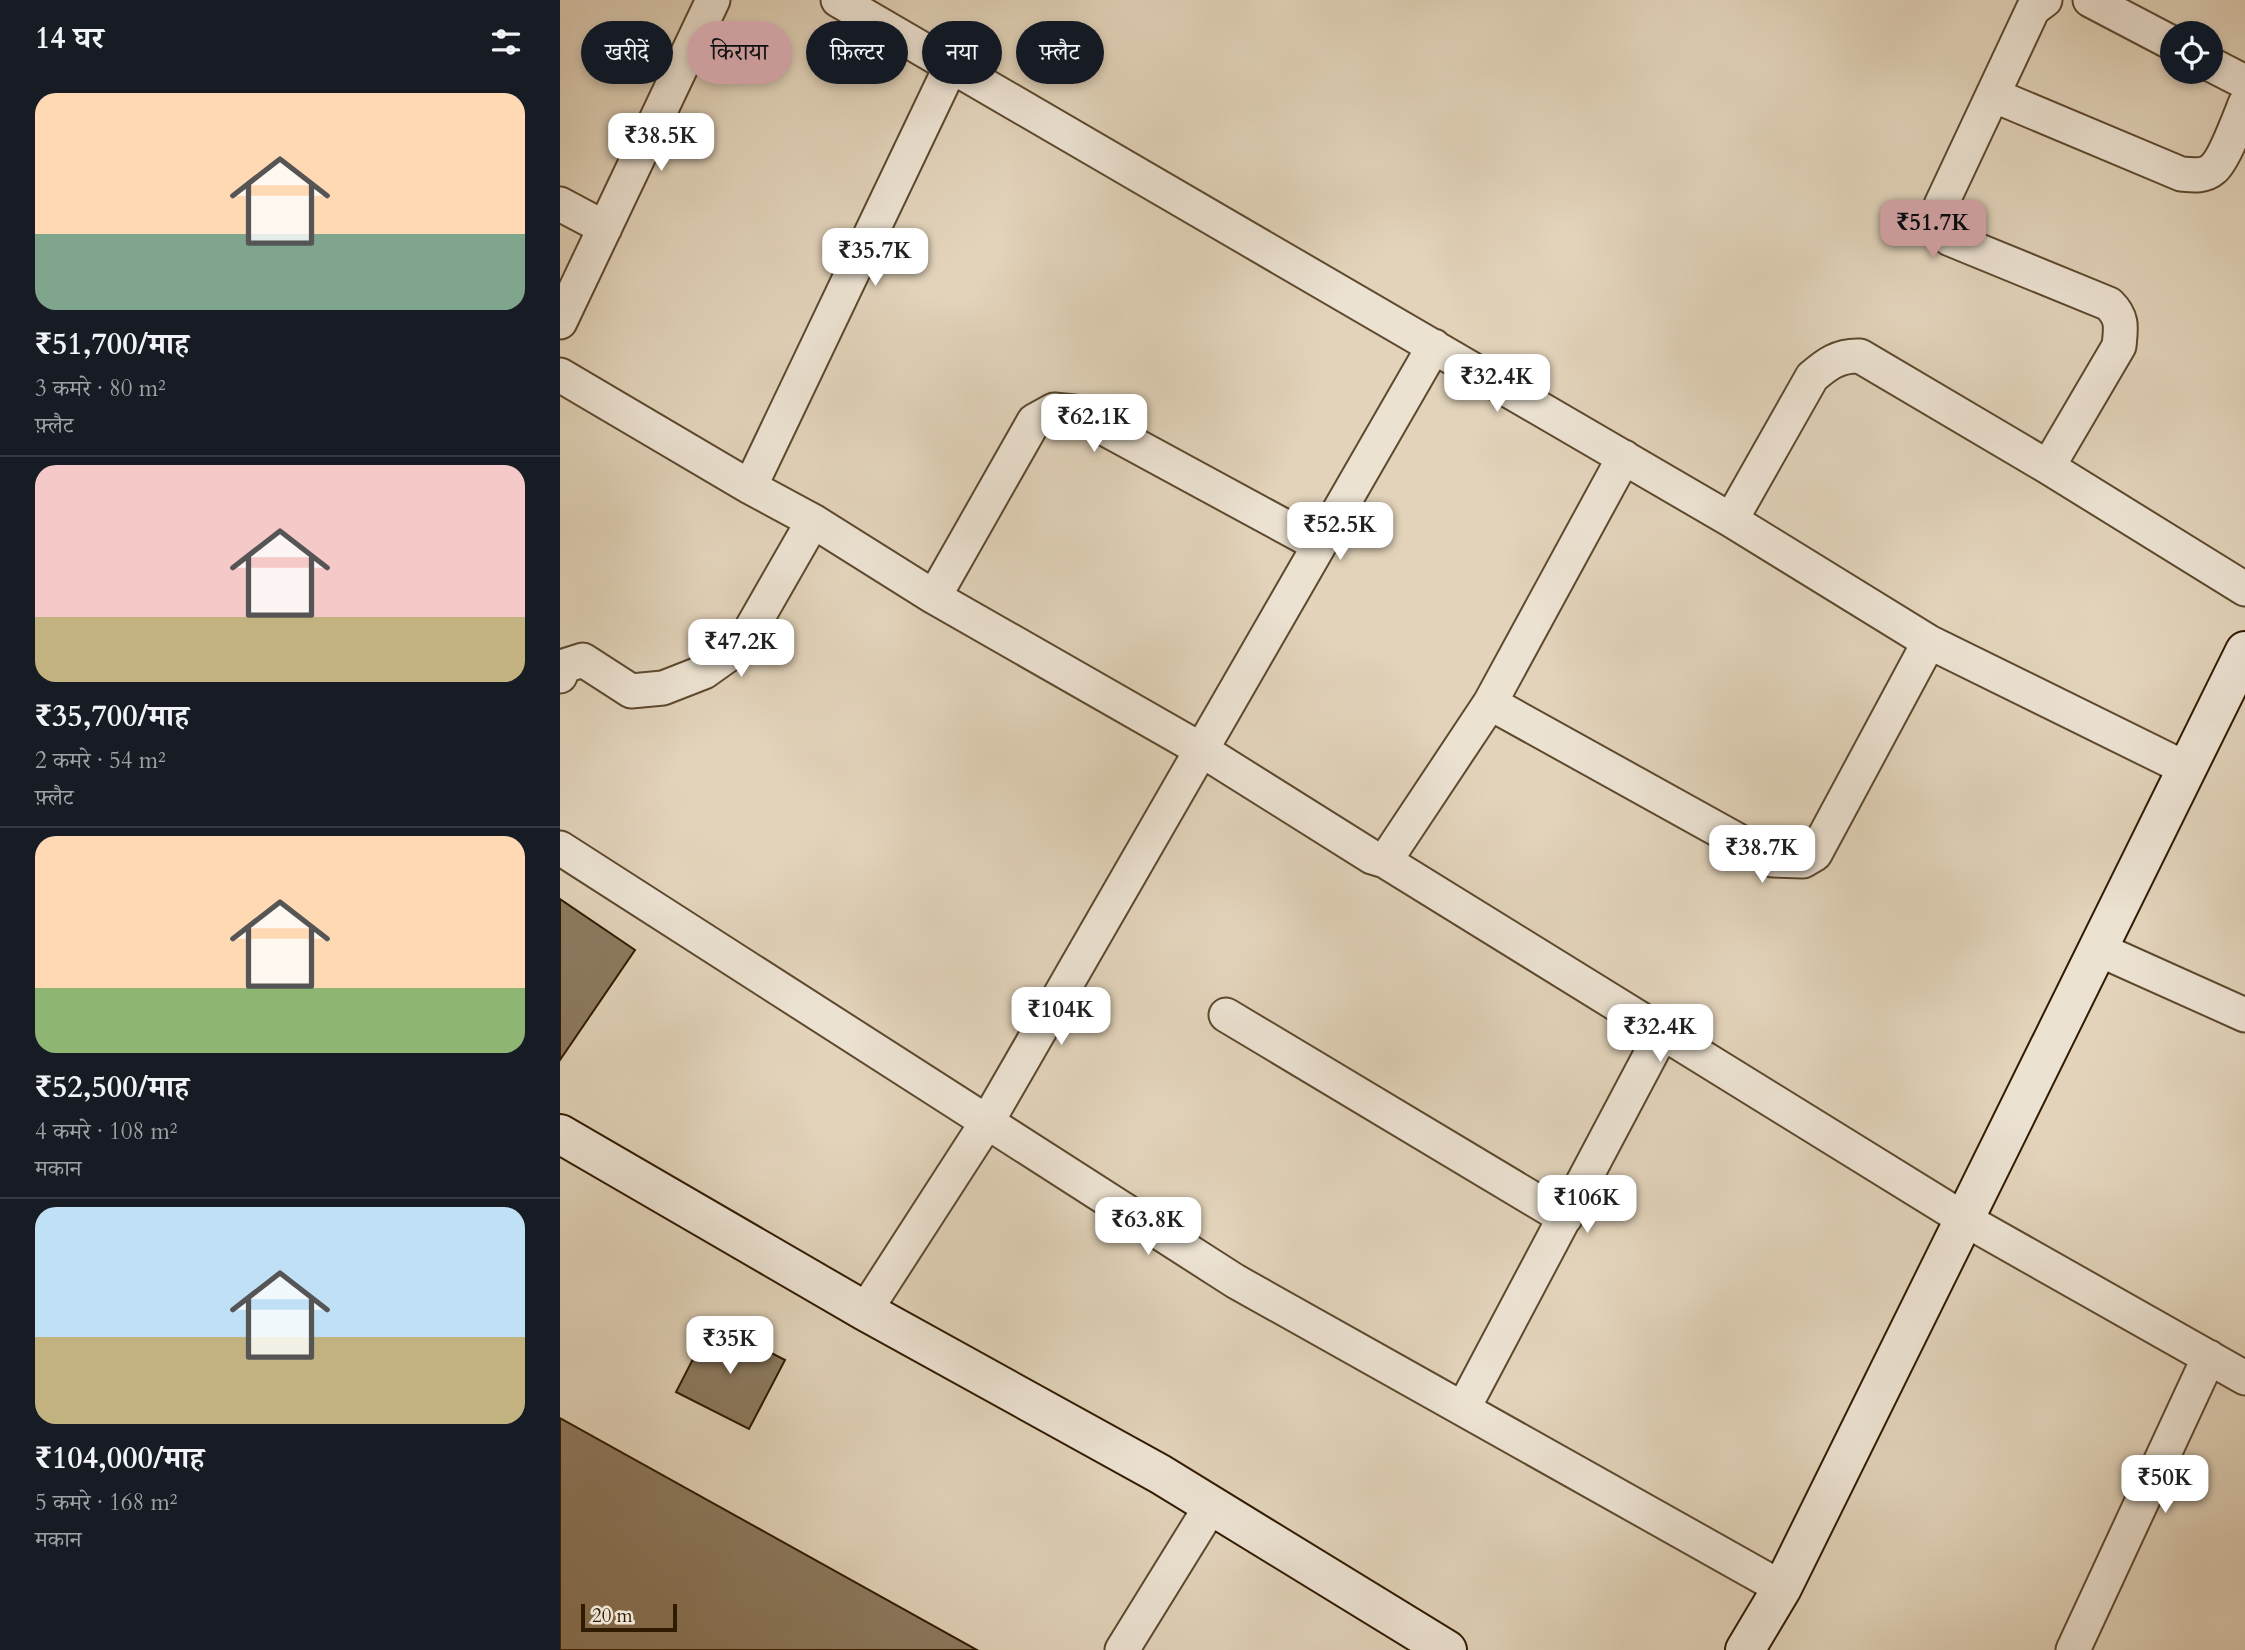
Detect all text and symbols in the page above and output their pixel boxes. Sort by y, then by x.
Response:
text: 14 घर [35,18,104,59]
chip: खरीदें [581,21,673,84]
chip: किराया [687,21,792,84]
chip: फ़िल्टर [806,21,908,84]
chip: नया [922,21,1002,84]
chip: फ़्लैट [1016,21,1104,84]
map controls [2160,21,2223,84]
button: locate [2160,21,2223,84]
icon: filters [487,23,525,61]
pin: ₹38.5K [604,114,718,173]
text: ₹38.5K [624,120,698,151]
icon: home [217,138,343,264]
pin: ₹51.7K [1876,201,1990,260]
text: ₹51.7K [1896,207,1970,238]
pin: ₹35.7K [818,229,932,288]
text: ₹35.7K [838,235,912,266]
text: ₹51,700/माह [35,324,189,365]
pin: ₹32.4K [1440,354,1554,414]
text: ₹32.4K [1460,361,1534,392]
text: 3 कमरे · 80 m² [35,373,166,404]
pin: ₹62.1K [1037,394,1151,454]
text: ₹62.1K [1057,401,1131,432]
text: फ़्लैट [35,410,73,441]
pin: ₹52.5K [1283,503,1397,562]
text: ₹52.5K [1303,509,1377,540]
icon: home [217,510,343,636]
pin: ₹47.2K [684,620,798,679]
text: ₹47.2K [704,626,778,657]
text: ₹35,700/माह [35,696,189,737]
text: 2 कमरे · 54 m² [35,745,166,776]
text: फ़्लैट [35,782,73,813]
pin: ₹38.7K [1705,826,1819,885]
text: ₹38.7K [1725,832,1799,863]
icon: home [217,881,343,1007]
pin: ₹104K [1012,988,1110,1047]
text: ₹104K [1028,994,1094,1025]
pin: ₹32.4K [1603,1004,1717,1064]
text: ₹32.4K [1623,1011,1697,1042]
text: ₹52,500/माह [35,1067,189,1108]
text: 4 कमरे · 108 m² [35,1116,178,1147]
text: मकान [35,1153,82,1184]
pin: ₹106K [1538,1176,1636,1235]
text: ₹106K [1554,1182,1620,1213]
pin: ₹63.8K [1091,1198,1205,1257]
text: ₹63.8K [1111,1204,1185,1235]
icon: home [217,1252,343,1378]
pin: ₹35K [689,1316,771,1376]
text: ₹35K [702,1323,758,1354]
text: ₹104,000/माह [35,1438,204,1479]
pin: ₹50K [2124,1456,2206,1515]
text: ₹50K [2137,1462,2193,1493]
text: 5 कमरे · 168 m² [35,1487,178,1518]
text: मकान [35,1524,82,1555]
scale bar [581,1601,677,1633]
text: 20 m [592,1603,633,1629]

